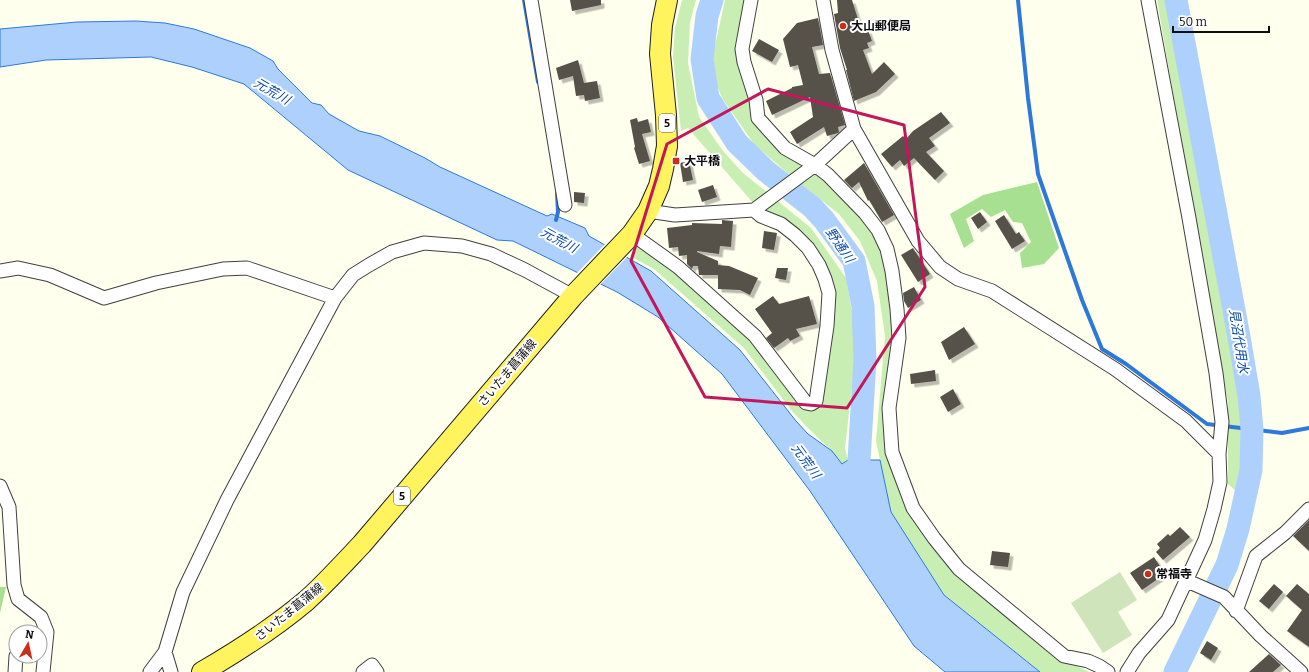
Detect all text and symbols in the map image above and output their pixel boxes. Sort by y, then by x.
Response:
scale bar [1173,8,1269,34]
text: 50 m [1179,15,1208,29]
place label: 大山郵便局 [851,19,911,33]
marker: 大山郵便局 [838,21,848,31]
water label: 元荒川 [251,75,294,108]
road number: 5 [659,114,675,132]
place label: 大平橋 [684,154,721,168]
marker: 大平橋 [671,156,681,166]
water label: 元荒川 [538,224,581,257]
water label: 野通川 [823,225,858,267]
water label: 見沼代用水 [1227,308,1252,376]
street label: さいたま菖蒲線 [475,336,539,410]
water label: 元荒川 [788,441,825,483]
road number: 5 [394,487,410,505]
place label: 常福寺 [1156,567,1192,581]
marker: 常福寺 [1143,569,1153,579]
street label: さいたま菖蒲線 [252,580,326,644]
north arrow [8,624,48,664]
text: N [24,628,35,642]

